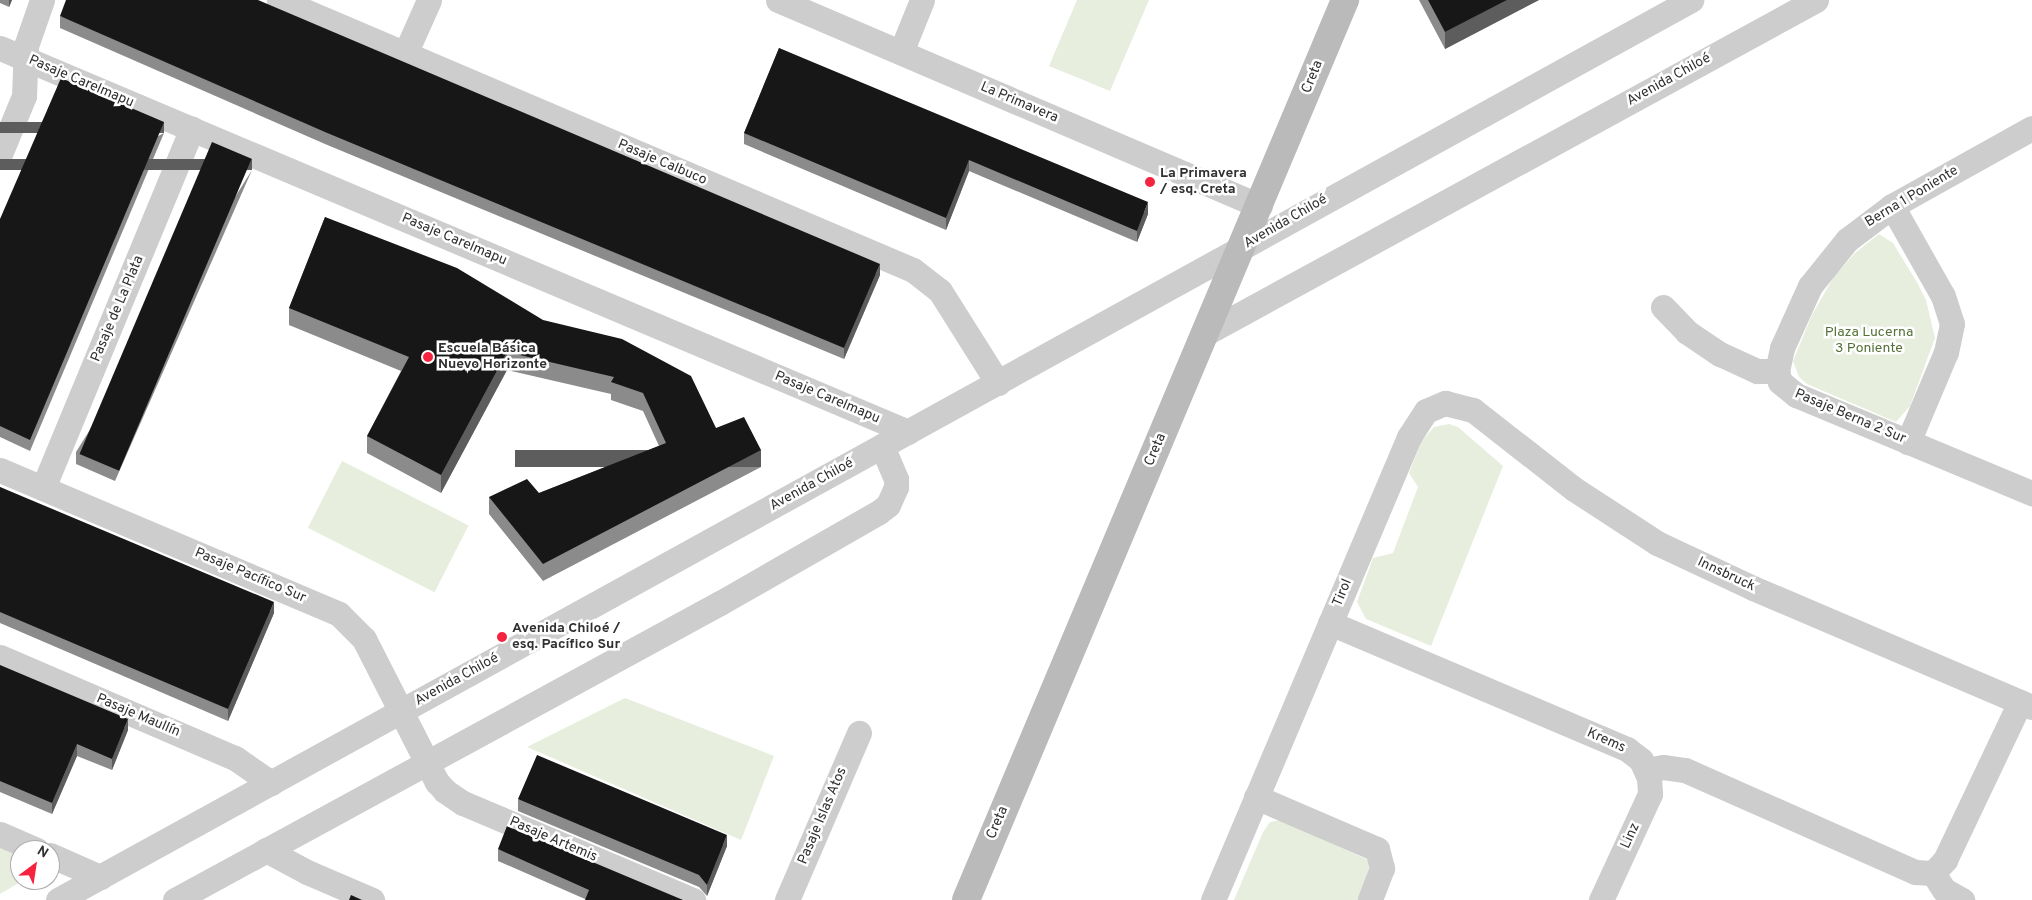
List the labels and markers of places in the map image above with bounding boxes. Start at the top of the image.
place label: La Primavera / esq. Creta [1160,166,1247,198]
marker: La Primavera / esq. Creta [1144,176,1156,188]
place label: Escuela Básica Nuevo Horizonte [438,341,547,374]
marker: Escuela Básica Nuevo Horizonte [422,351,434,363]
place label: Avenida Chiloé / esq. Pacífico Sur [512,621,620,654]
marker: Avenida Chiloé / esq. Pacífico Sur [496,631,508,643]

